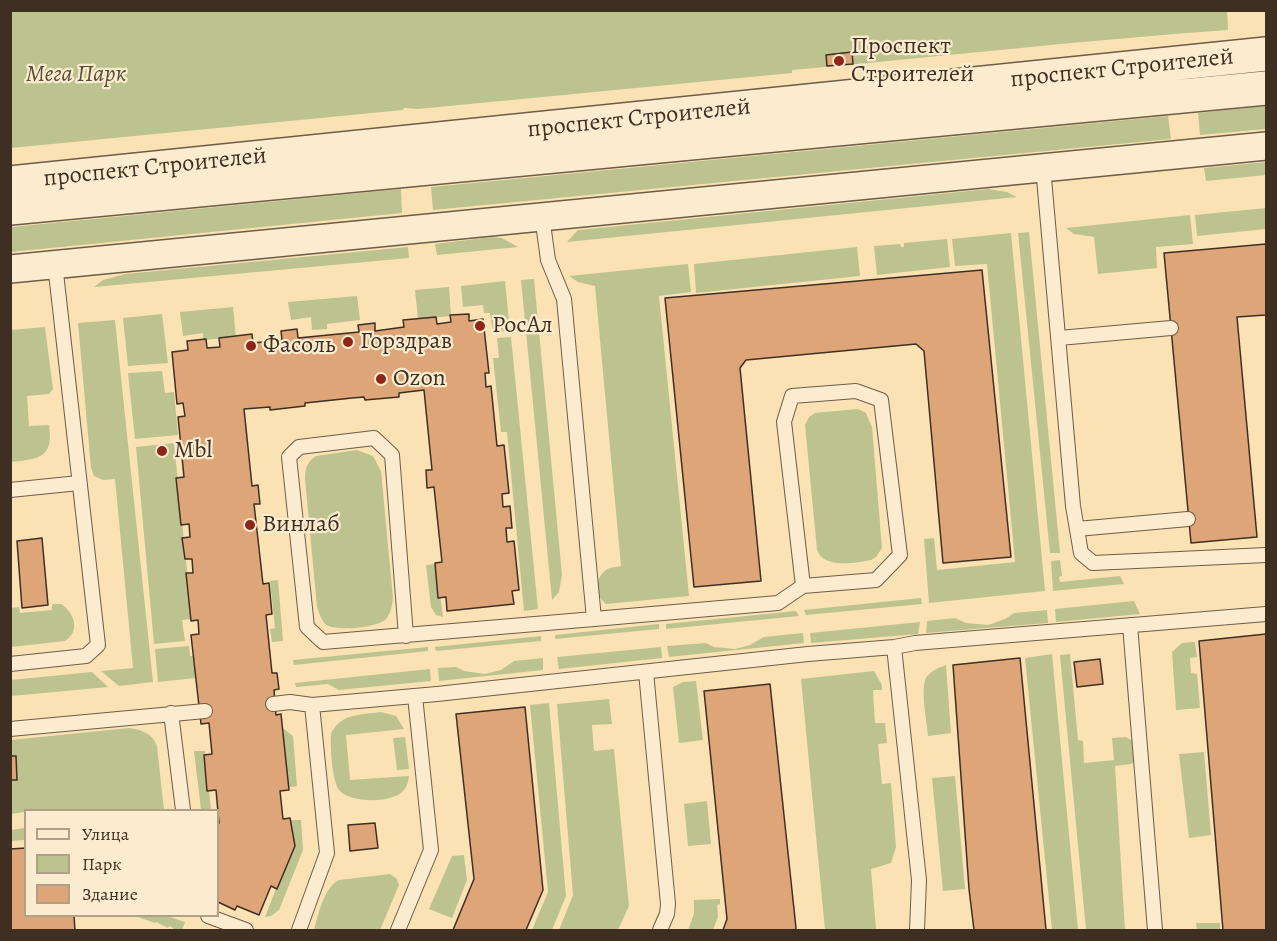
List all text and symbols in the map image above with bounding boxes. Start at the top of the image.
place label: Проспект Строителей [851,33,974,89]
street label: проспект Строителей [1009,43,1235,95]
marker: Проспект Строителей [832,54,846,68]
park label: Мега Парк [26,61,126,89]
street label: проспект Строителей [526,93,752,145]
street label: проспект Строителей [42,142,268,194]
place label: РосАл [492,312,553,340]
marker: РосАл [473,319,487,333]
place label: Горздрав [360,328,452,356]
place label: Фасоль [263,332,336,360]
marker: Горздрав [341,335,355,349]
marker: Фасоль [244,339,258,353]
place label: Ozon [393,365,446,393]
marker: Ozon [374,372,388,386]
place label: Mbl [174,437,212,465]
marker: Mbl [155,444,169,458]
place label: Винлаб [262,511,340,539]
marker: Винлаб [243,518,257,532]
legend [24,809,219,917]
text: Улица [82,822,129,846]
text: Парк [82,852,122,876]
text: Здание [82,882,138,906]

